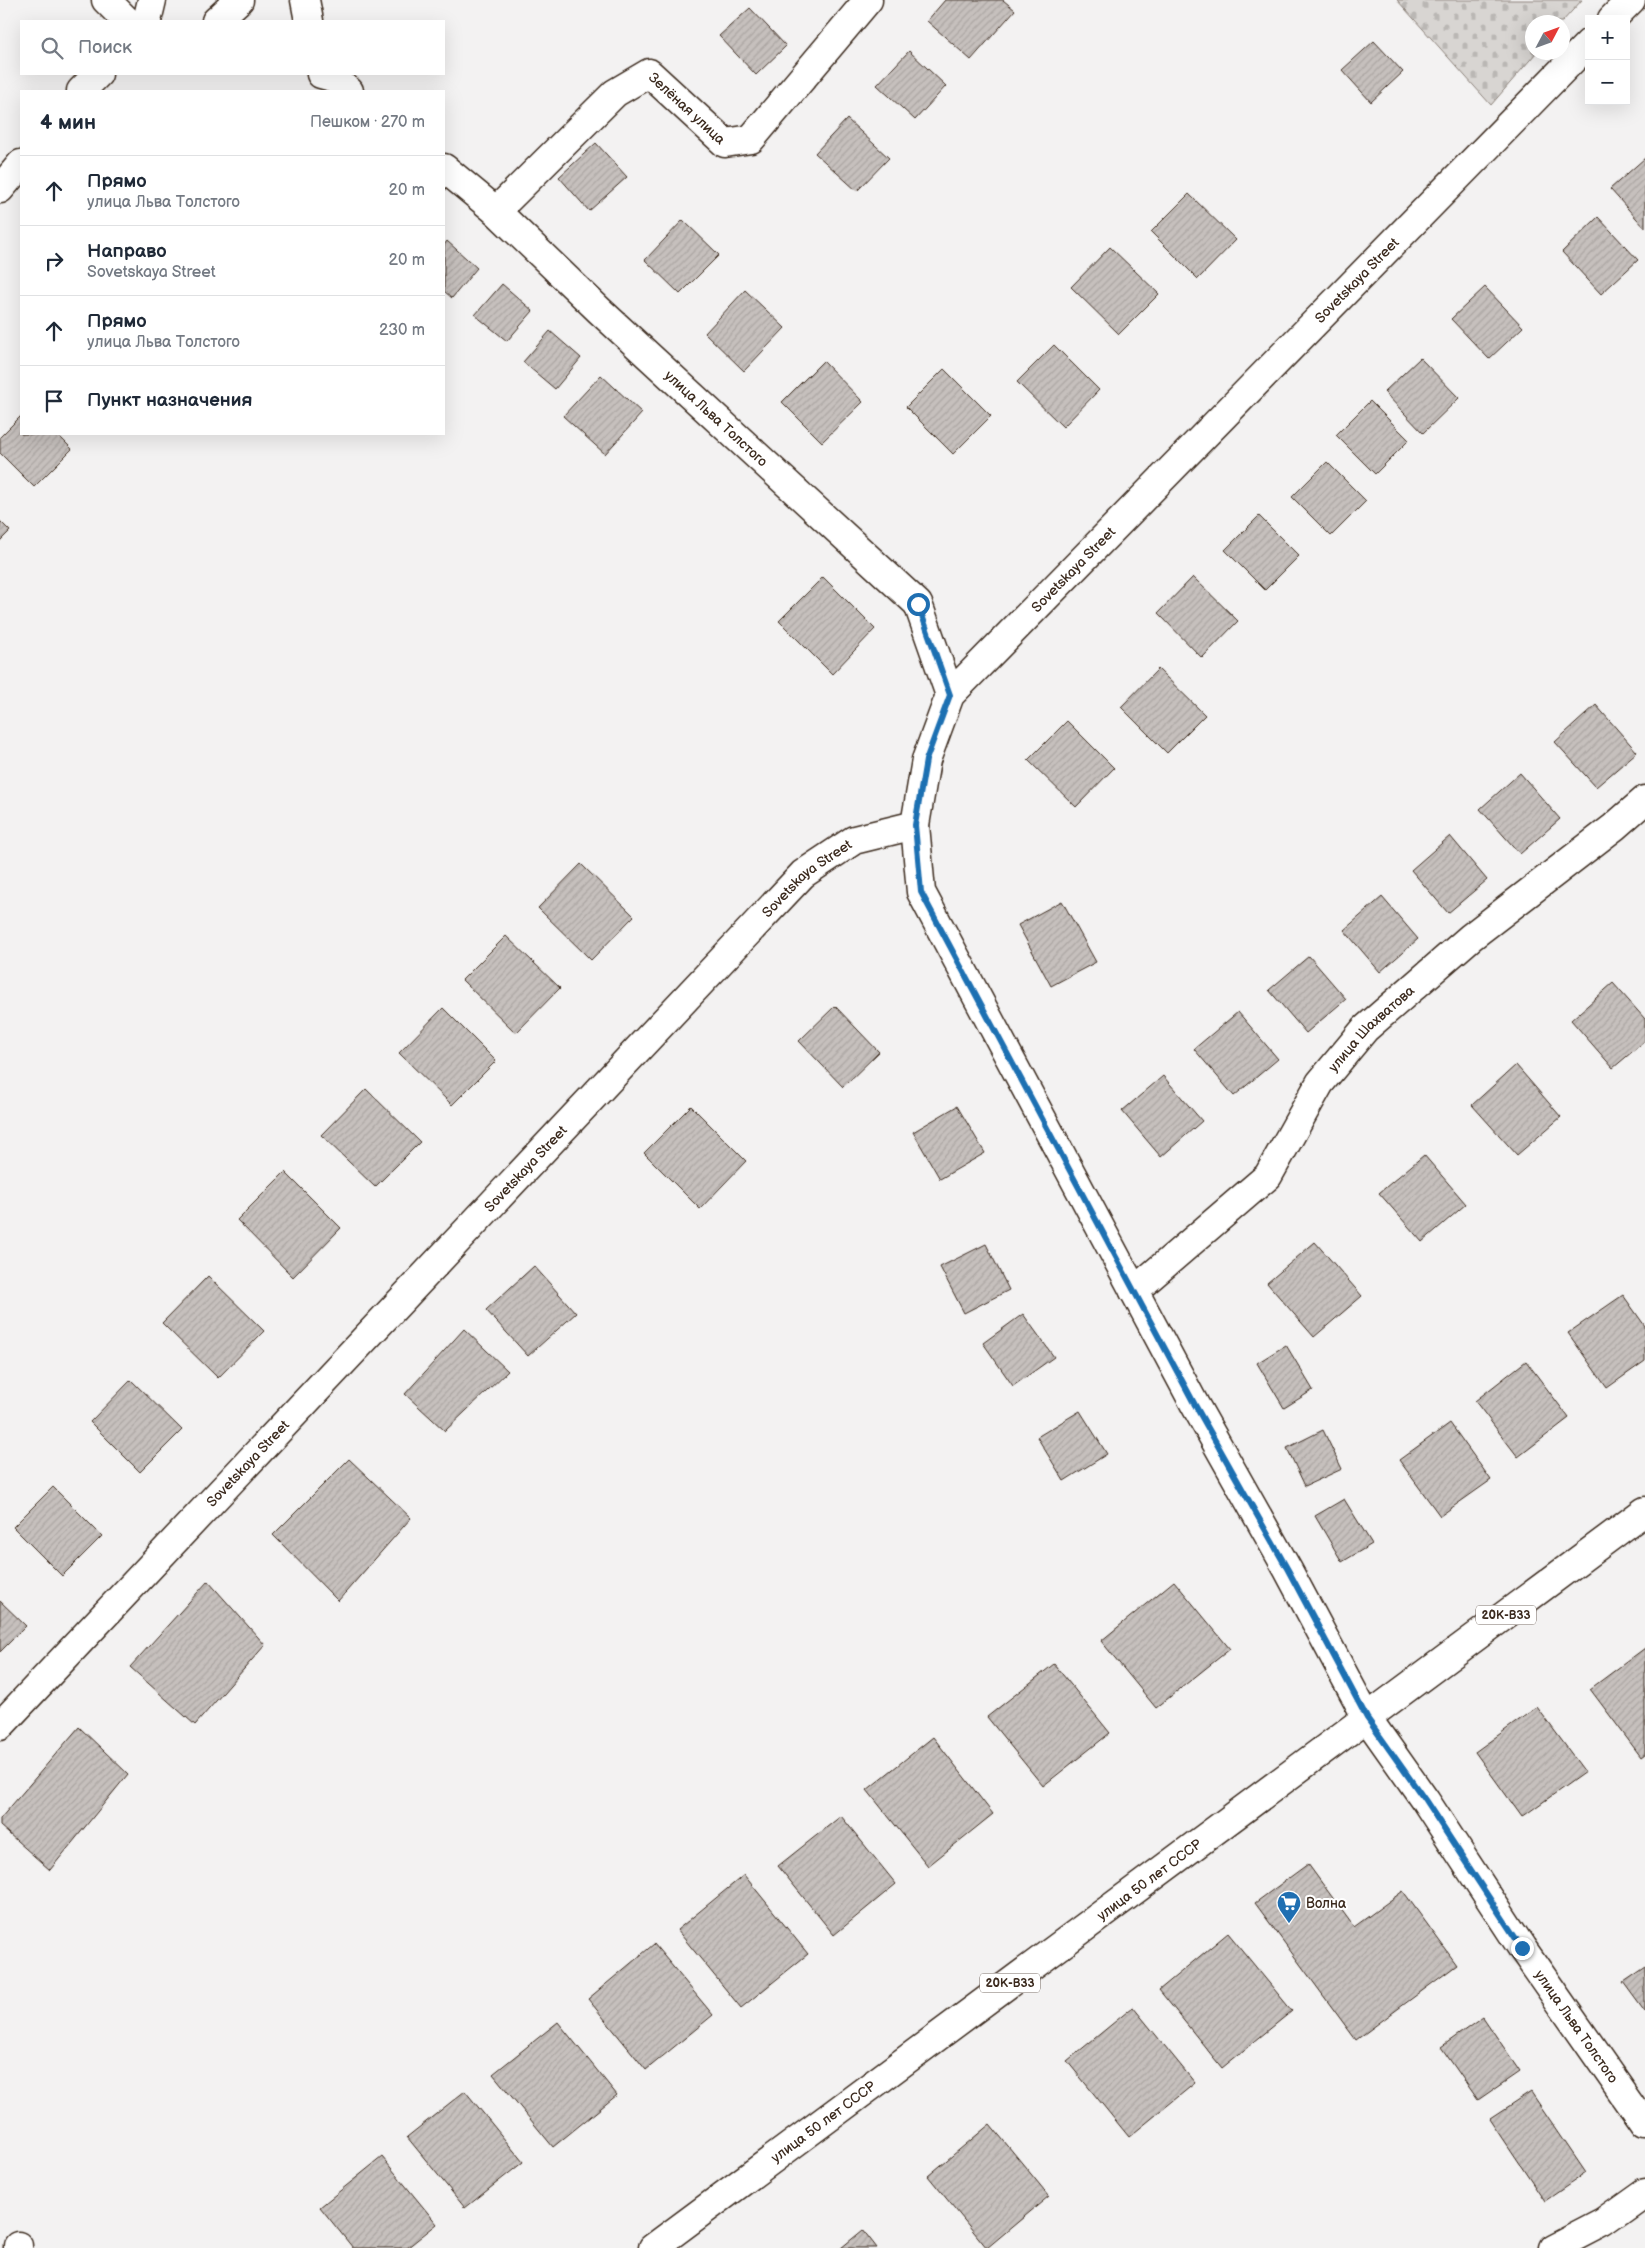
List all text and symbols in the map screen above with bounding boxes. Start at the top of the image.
north arrow [1525,15,1570,60]
map controls [1585,15,1630,105]
button: + [1585,15,1630,60]
search box [20,20,445,75]
icon: search [38,34,66,62]
text: Поиск [78,36,132,59]
button: − [1585,60,1630,105]
street label: Зелёная улица [645,69,730,148]
text: 4 мин [40,110,96,135]
text: Пешком · 270 m [310,113,425,132]
text: Прямо [87,170,147,193]
icon: ahead [40,177,68,205]
text: 20 m [389,181,425,200]
text: улица Льва Толстого [87,193,240,212]
street label: Sovetskaya Street [1311,233,1403,326]
text: Направо [87,240,167,263]
icon: right [40,247,68,275]
text: 20 m [389,251,425,270]
text: Sovetskaya Street [87,263,216,282]
text: Прямо [87,310,147,333]
icon: ahead [40,317,68,345]
text: 230 m [379,321,425,340]
text: улица Льва Толстого [87,333,240,352]
street label: улица Льва Толстого [661,367,771,470]
icon: arrive [40,387,68,415]
text: Пункт назначения [87,389,252,412]
street label: Sovetskaya Street [1028,523,1119,616]
route start [907,593,930,616]
street label: Sovetskaya Street [758,835,855,921]
street label: улица Шахватова [1324,981,1418,1075]
street label: Sovetskaya Street [480,1121,571,1215]
street label: Sovetskaya Street [203,1416,293,1510]
road number: 20К-В33 [1476,1606,1536,1624]
street label: улица 50 лет СССР [1093,1835,1205,1924]
supermarket icon: Волна [1276,1890,1302,1924]
place label: Волна [1306,1895,1347,1912]
route end [1511,1937,1534,1960]
street label: улица Льва Толстого [1531,1967,1622,2086]
road number: 20К-В33 [980,1974,1040,1992]
street label: улица 50 лет СССР [768,2077,879,2166]

